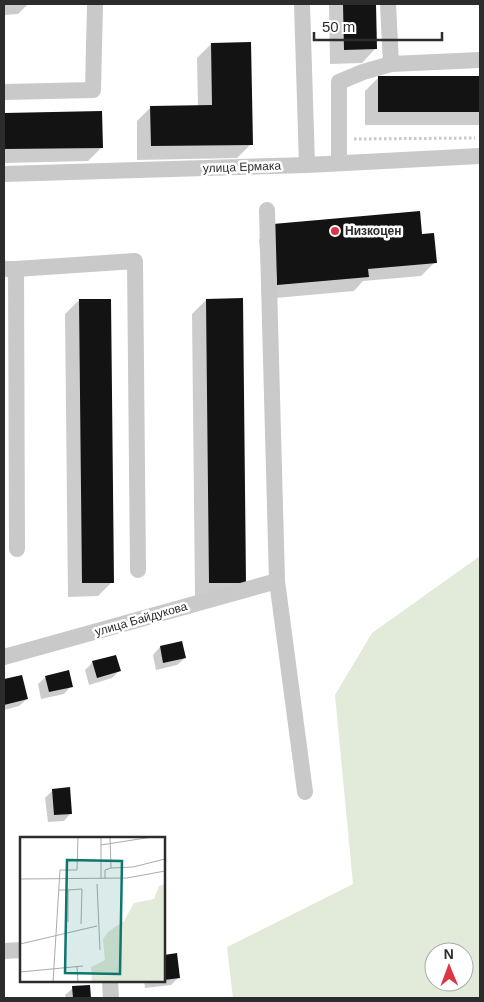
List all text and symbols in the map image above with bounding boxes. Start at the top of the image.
scale bar [314,10,442,42]
text: 50 m [322,18,355,35]
street label: улица Ермака [203,159,282,175]
place label: Низкоцен [345,224,401,238]
marker: Низкоцен [329,225,341,237]
street label: улица Байдукова [93,599,189,639]
inset map [20,837,165,982]
north arrow [424,942,474,992]
text: N [444,946,454,962]

